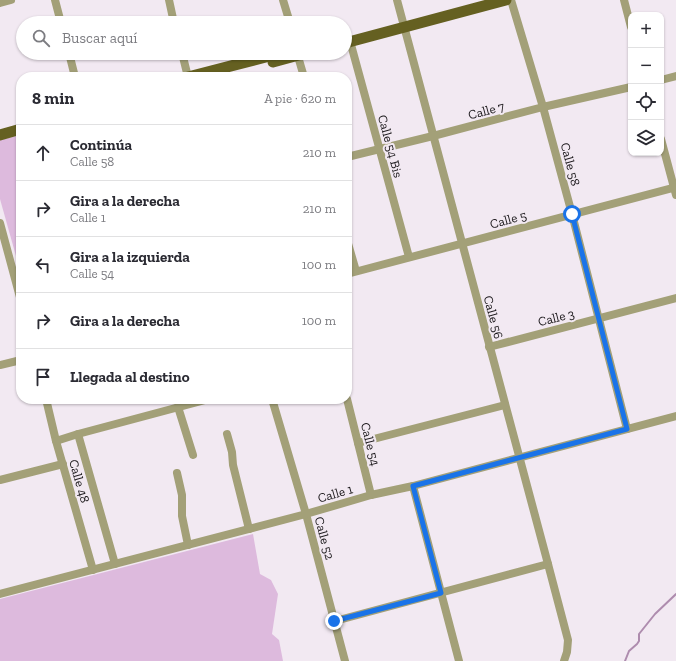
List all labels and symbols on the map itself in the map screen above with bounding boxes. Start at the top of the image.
street label: Calle 7 [466,98,506,122]
street label: Calle 54 Bis [375,113,406,179]
street label: Calle 58 [558,141,583,187]
route start [563,205,581,223]
street label: Calle 5 [488,207,528,232]
street label: Calle 56 [481,294,507,341]
street label: Calle 3 [536,306,576,329]
street label: Calle 54 [358,421,383,467]
street label: Calle 48 [66,458,93,505]
street label: Calle 1 [316,481,354,506]
street label: Calle 52 [312,515,338,562]
route end [325,612,343,630]

